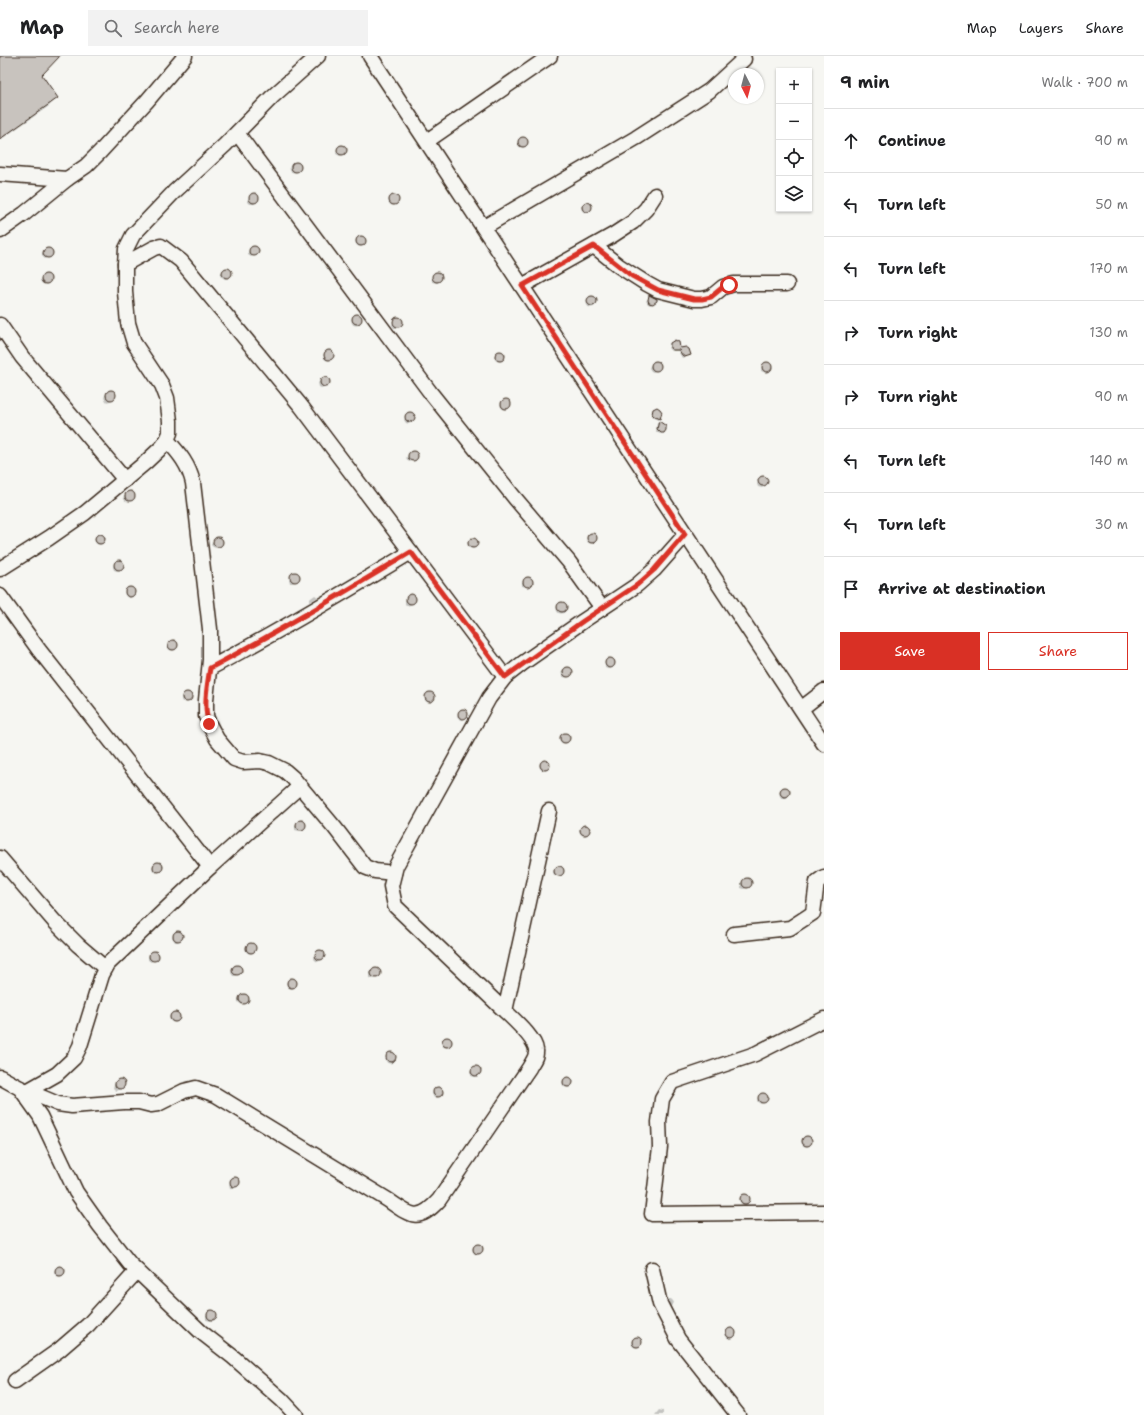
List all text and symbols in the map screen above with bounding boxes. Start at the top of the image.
search box [88,10,368,46]
text: Map [20,15,64,40]
icon: search [102,17,124,39]
text: Search here [134,18,220,38]
text: Map [967,19,997,37]
text: Layers [1019,19,1063,37]
text: Share [1085,19,1124,37]
north arrow [728,68,764,104]
map controls [776,68,812,212]
button: + [776,68,812,104]
text: 9 min [840,71,890,93]
text: Walk · 700 m [1042,74,1128,91]
button: − [776,104,812,140]
icon: ahead [840,130,862,152]
text: Continue [878,131,946,151]
text: 90 m [1094,132,1128,149]
button: locate [776,140,812,176]
button: layers [776,176,812,212]
icon: left [840,194,862,216]
text: Turn left [878,195,946,215]
text: 50 m [1095,196,1128,213]
icon: left [840,258,862,280]
text: Turn left [878,259,946,279]
text: 170 m [1090,260,1128,277]
route start [720,276,738,294]
icon: right [840,322,862,344]
text: Turn right [878,323,958,343]
text: 130 m [1090,324,1128,341]
icon: right [840,386,862,408]
text: Turn right [878,387,958,407]
text: 90 m [1094,388,1128,405]
icon: left [840,450,862,472]
text: Turn left [878,451,946,471]
text: 140 m [1089,452,1128,469]
icon: left [840,514,862,536]
text: Turn left [878,515,946,535]
text: 30 m [1094,516,1128,533]
icon: arrive [840,578,862,600]
text: Arrive at destination [878,579,1046,599]
button: Save [840,632,980,670]
button: Share [988,632,1128,670]
route end [200,715,218,733]

